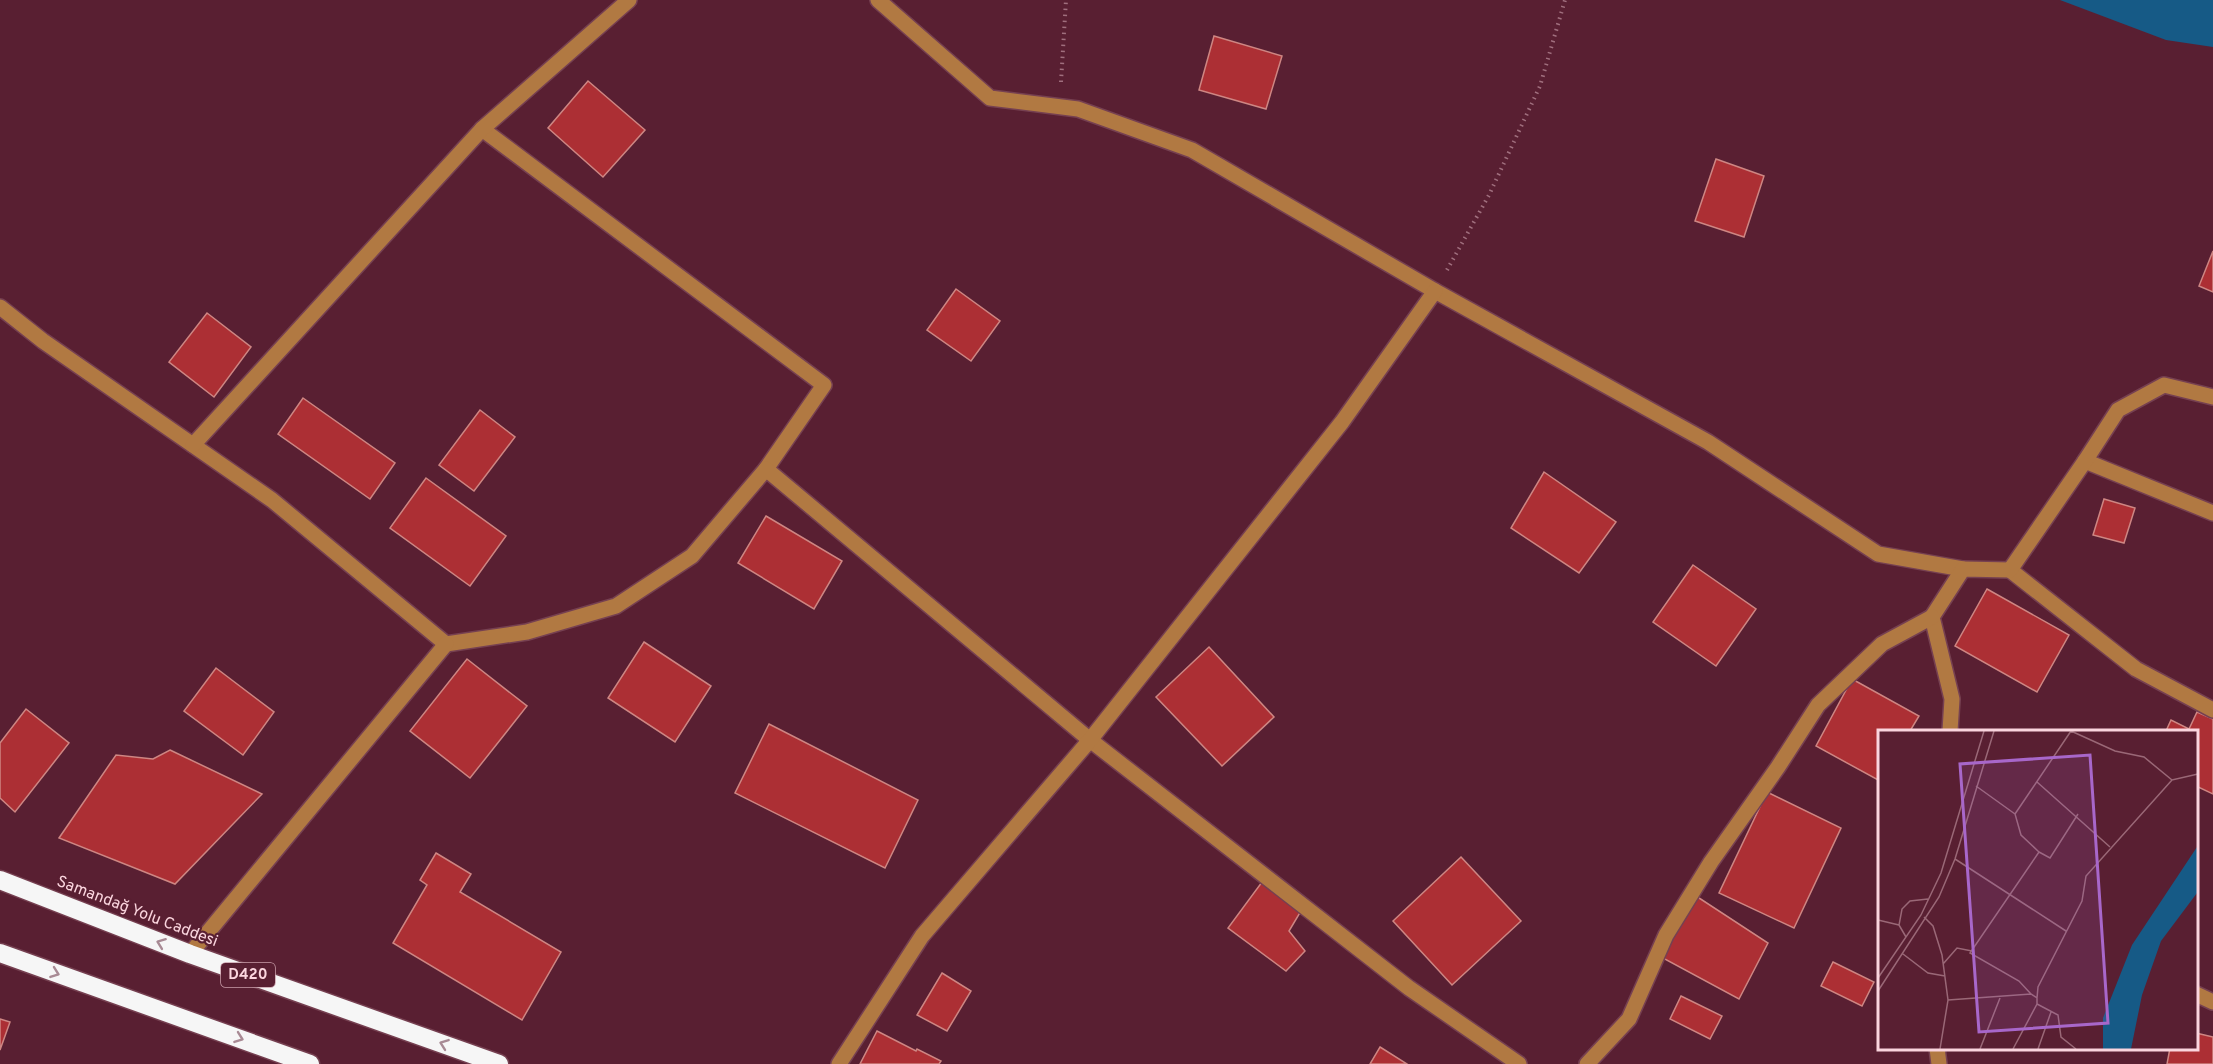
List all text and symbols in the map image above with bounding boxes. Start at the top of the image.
inset map [1878,730,2198,1049]
street label: Samandağ Yolu Caddesi [53,872,221,952]
one-way arrow [156,938,167,950]
road number: D420 [221,963,275,987]
one-way arrow [49,965,60,978]
one-way arrow [233,1031,244,1044]
one-way arrow [439,1039,450,1052]

